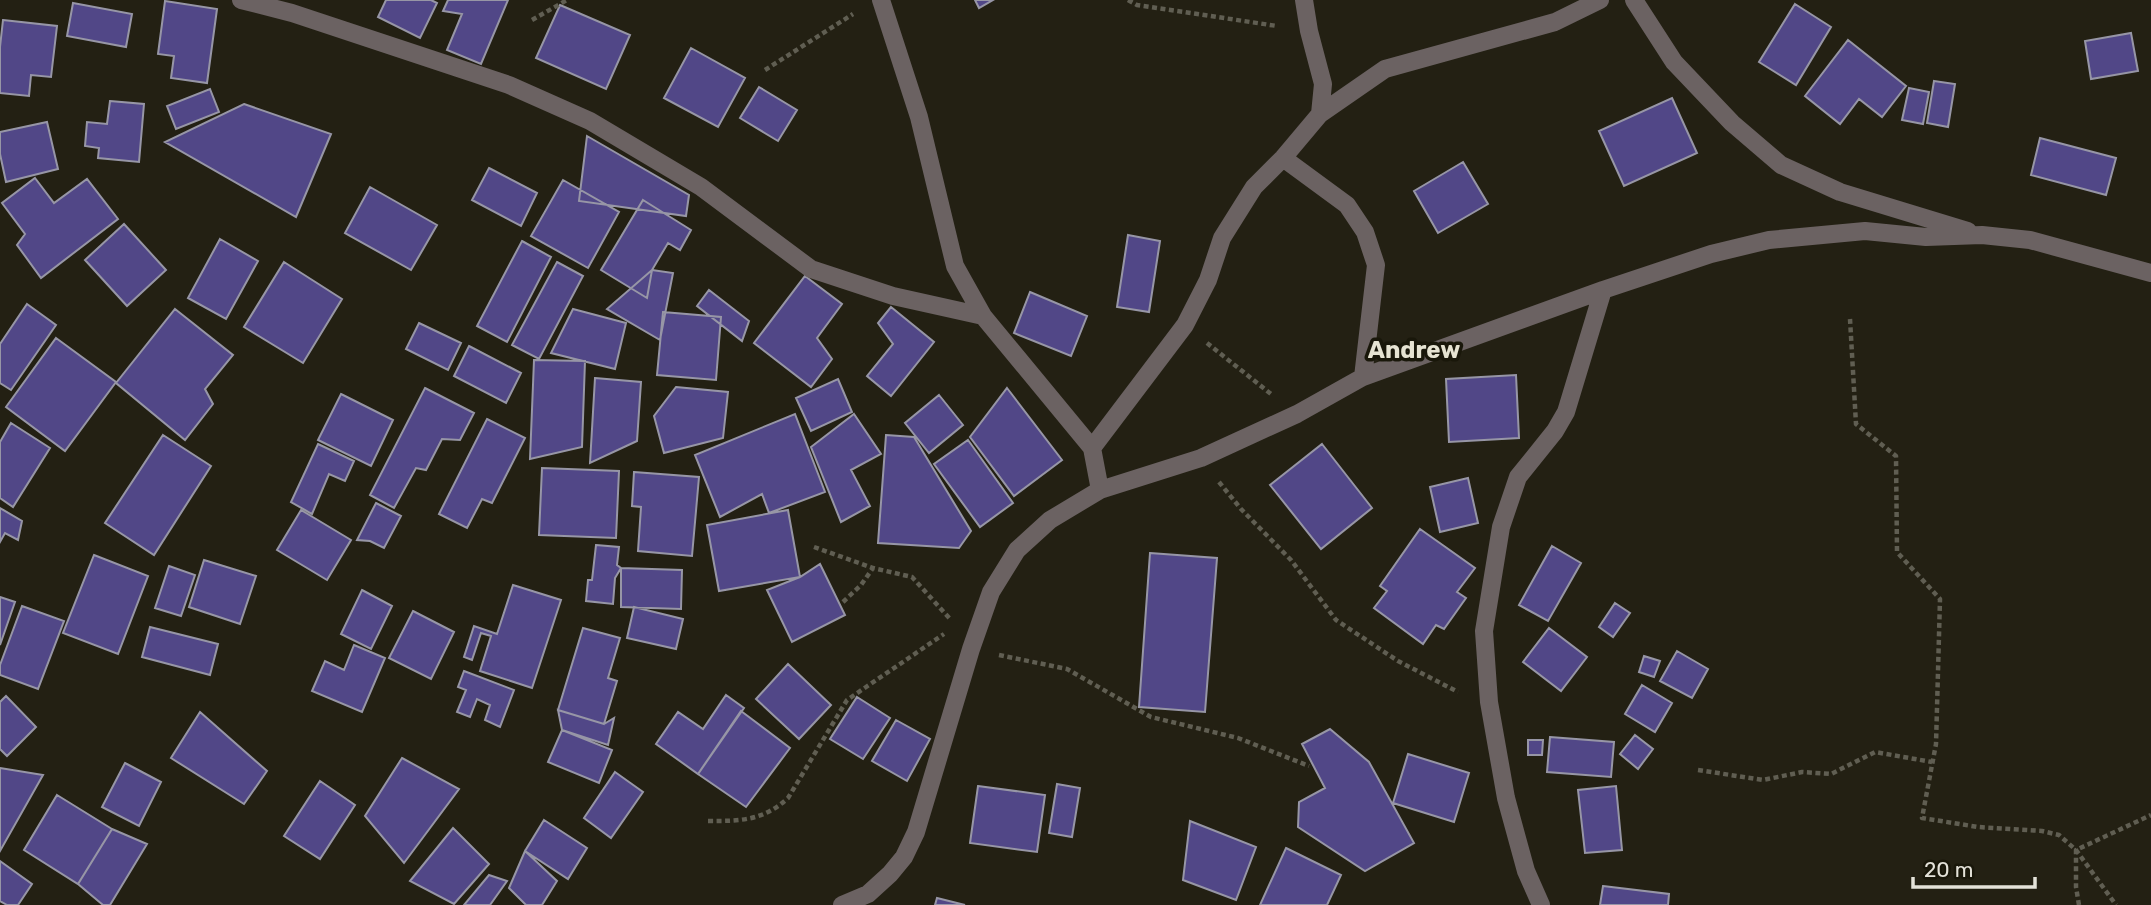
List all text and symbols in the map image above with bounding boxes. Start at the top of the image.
district label: Andrew [1368,336,1460,364]
scale bar [1913,846,2036,890]
text: 20 m [1924,857,1973,882]

